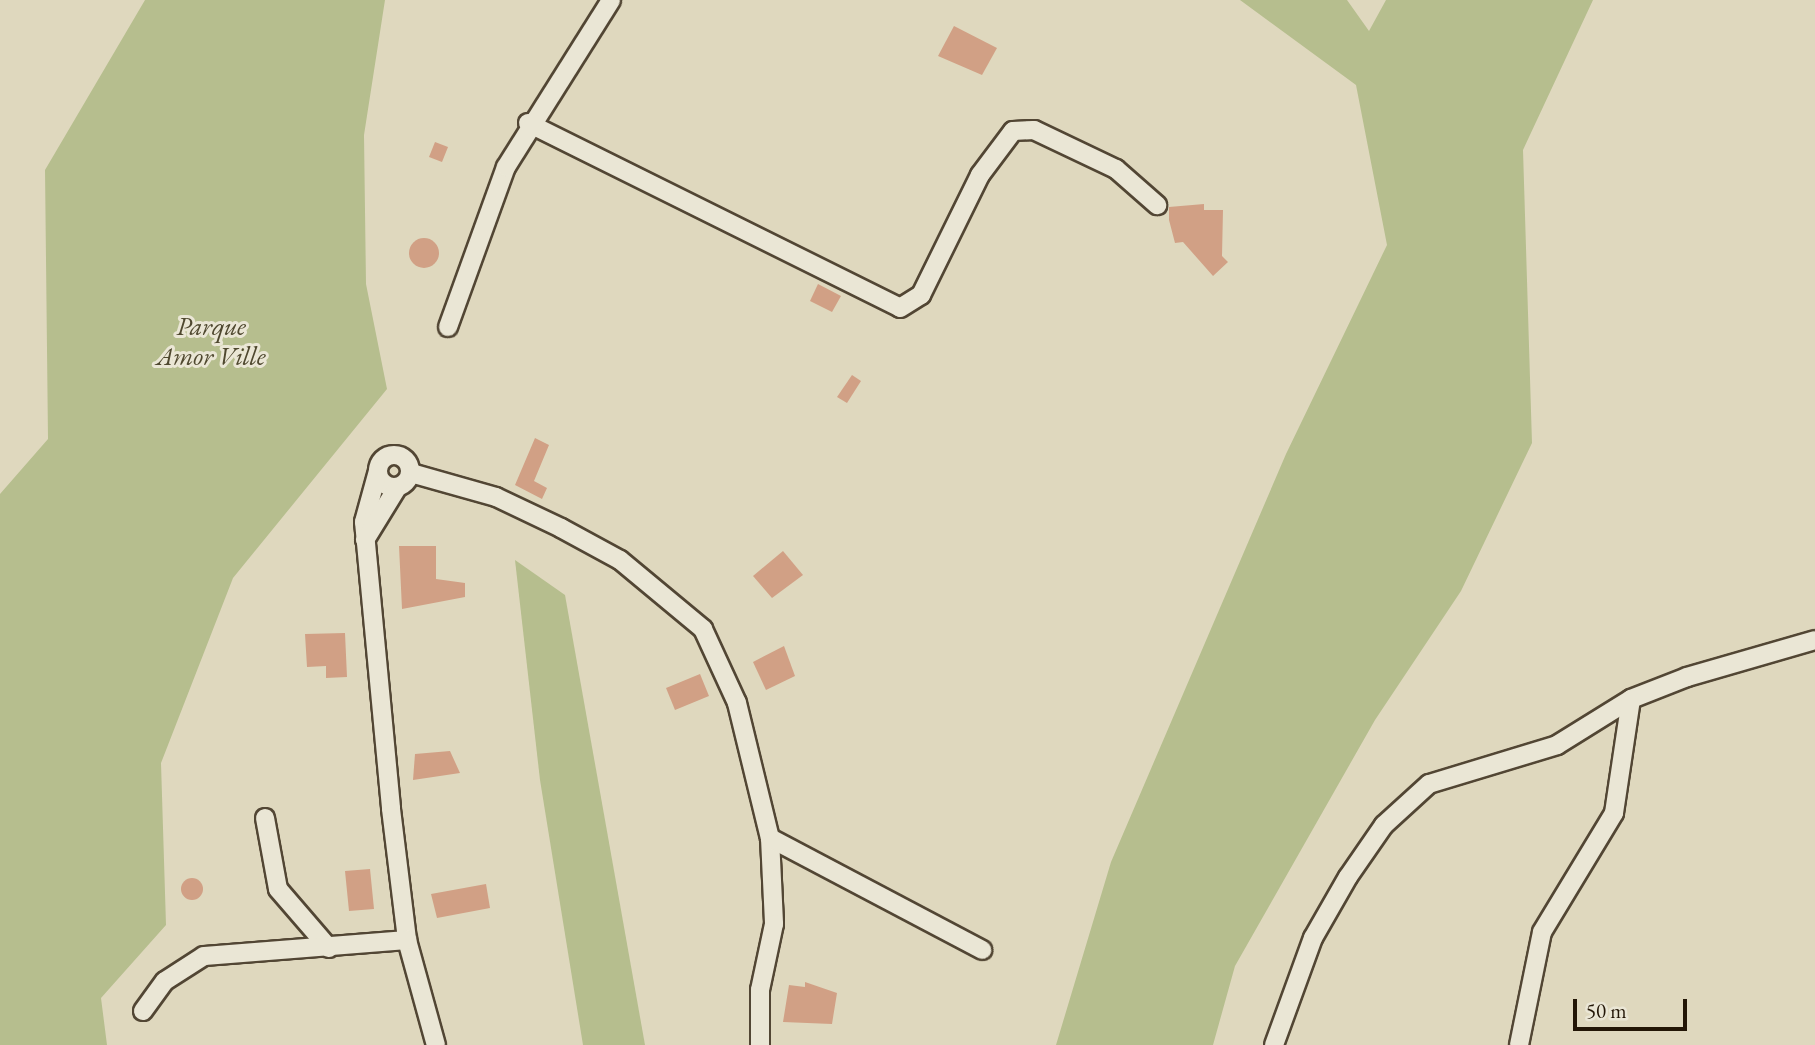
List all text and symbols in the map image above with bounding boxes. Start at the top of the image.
park label: Parque Amor Ville [156,311,266,372]
scale bar [1577,986,1691,1030]
text: 50 m [1586,997,1627,1024]

